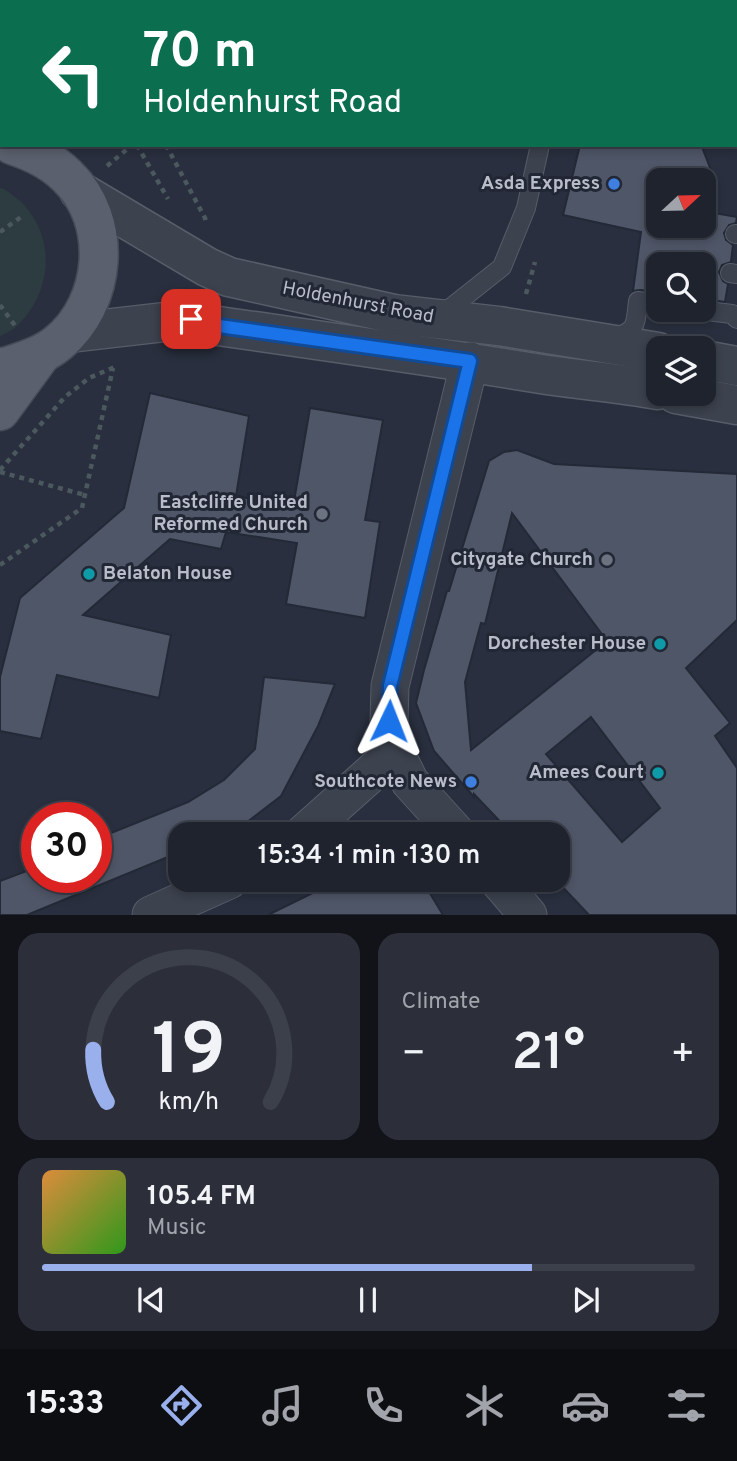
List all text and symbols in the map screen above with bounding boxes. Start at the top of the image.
text: 70 m [143,23,257,85]
icon: left [28,28,119,119]
text: Holdenhurst Road [143,84,402,124]
north arrow [646,168,716,238]
map controls [646,168,716,406]
place label: Asda Express [481,172,600,196]
marker: Asda Express [606,176,622,192]
button: search [646,252,716,322]
street label: Holdenhurst Road [280,277,436,329]
pin [161,289,221,349]
icon: arrive [172,300,210,338]
button: layers [646,336,716,406]
place label: Eastcliffe United Reformed Church [153,491,308,537]
marker: Eastcliffe United Reformed Church [314,506,330,522]
place label: Citygate Church [450,548,593,572]
marker: Citygate Church [599,552,615,568]
place label: Belaton House [103,562,232,586]
marker: Belaton House [81,566,97,582]
place label: Dorchester House [488,632,646,656]
marker: Dorchester House [652,636,668,652]
position arrow [352,684,426,758]
place label: Amees Court [529,761,644,785]
marker: Amees Court [650,765,666,781]
place label: Southcote News [314,770,457,794]
marker: Southcote News [463,774,479,790]
speed limit sign: 30 [21,802,112,893]
text: 15:34 · 1 min · 130 m [258,840,480,873]
text: Climate [402,988,480,1017]
text: 19 [152,1009,226,1101]
text: 21° [511,1022,585,1088]
text: − [402,1031,426,1080]
text: + [670,1031,695,1080]
text: km/h [158,1087,219,1119]
text: 105.4 FM [147,1181,256,1214]
text: Music [147,1214,207,1243]
icon: previous [132,1281,170,1319]
icon: pause [349,1281,387,1319]
icon: next [567,1281,605,1319]
icon: directions [157,1381,206,1430]
icon: music [258,1381,307,1430]
icon: phone [359,1381,408,1430]
icon: climate [460,1381,509,1430]
icon: car [561,1381,610,1430]
icon: filters [662,1381,711,1430]
text: 15:33 [26,1385,105,1425]

